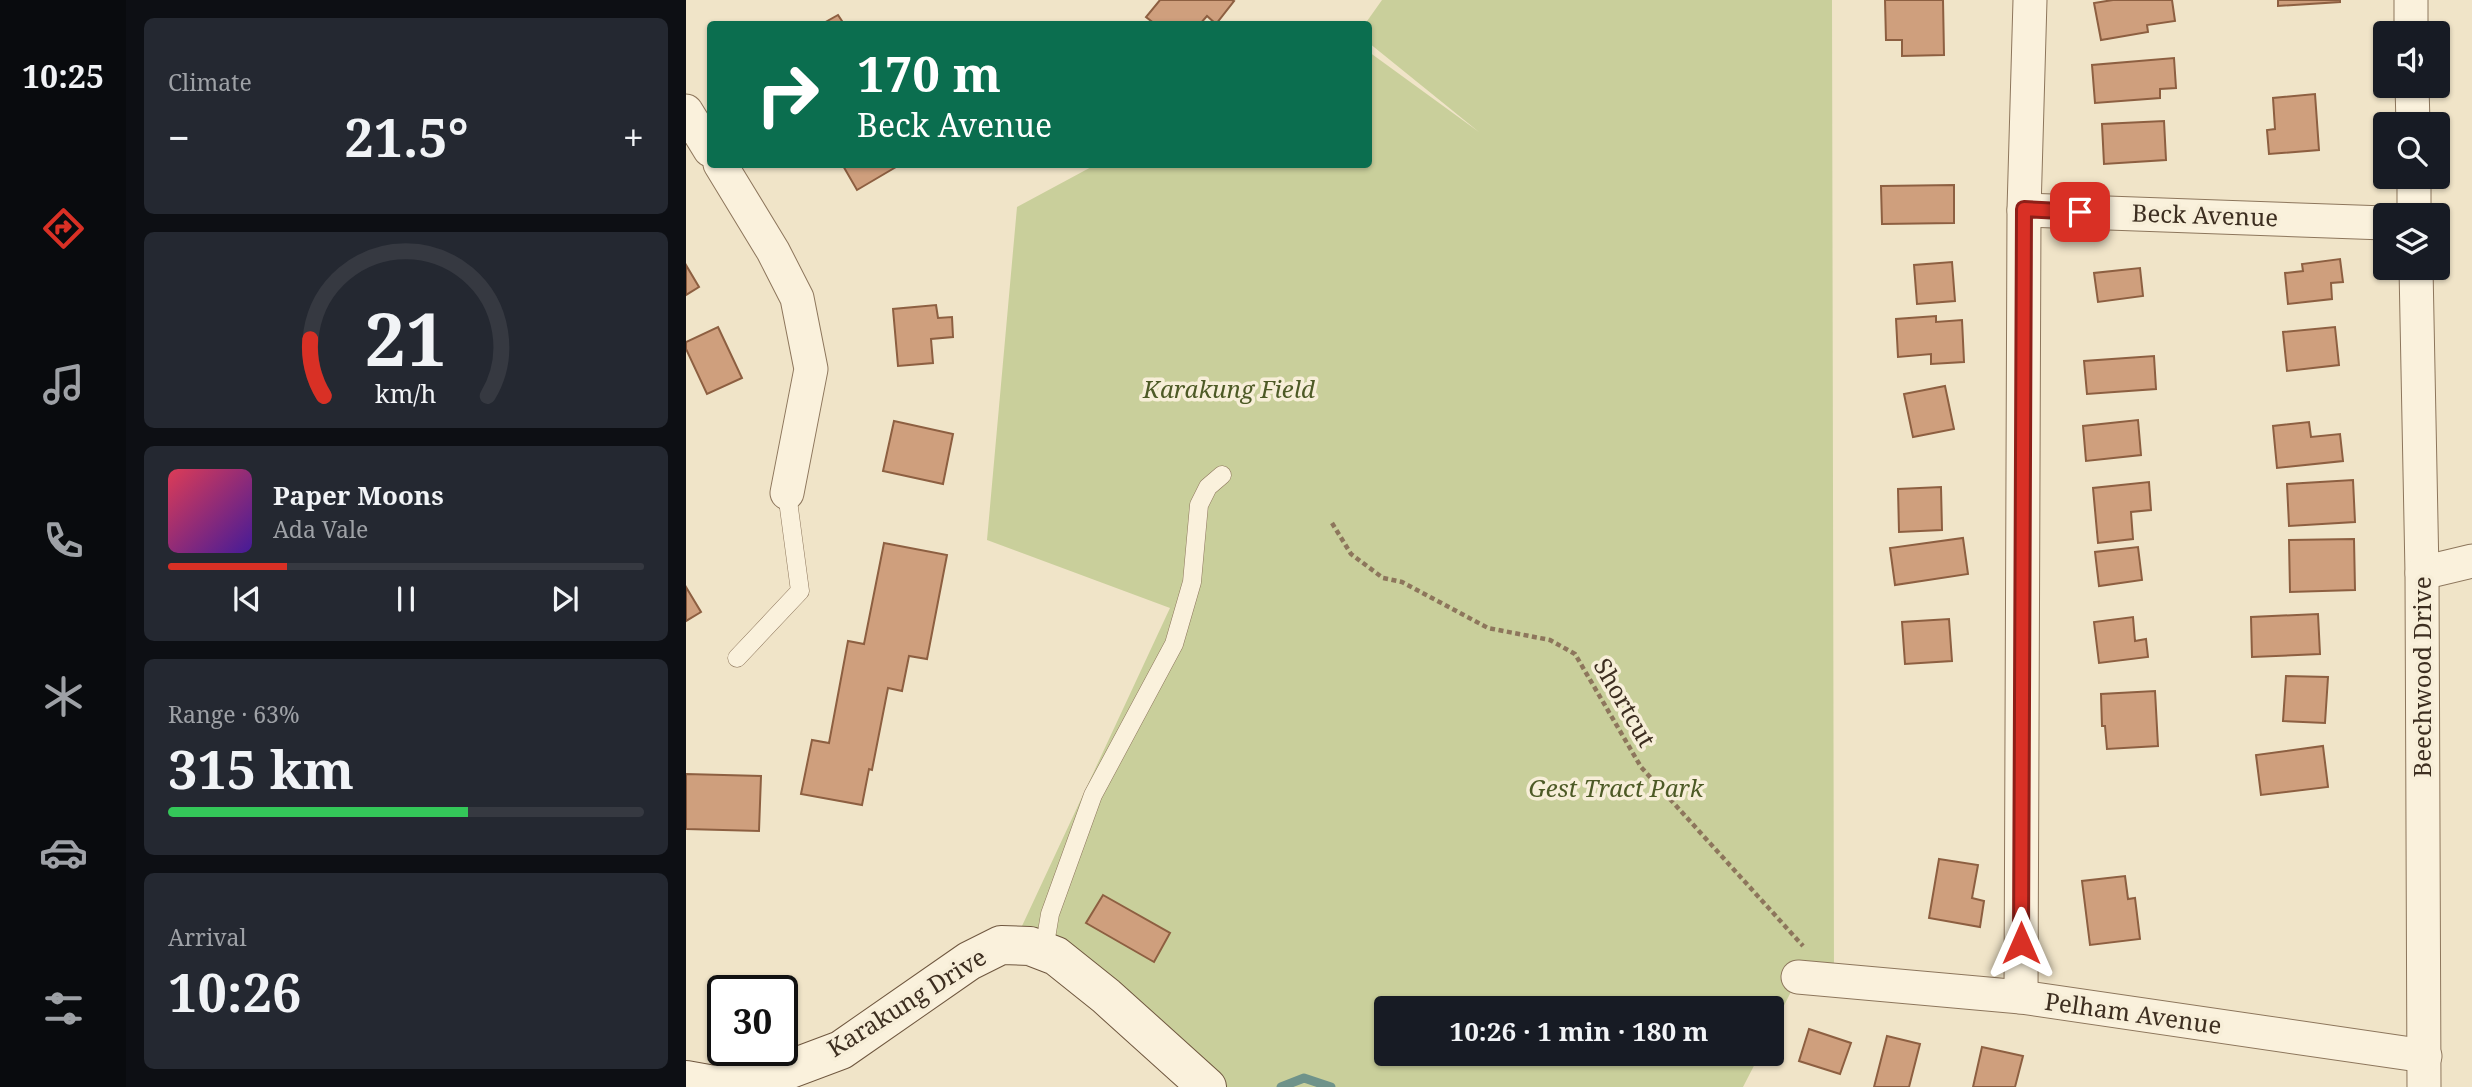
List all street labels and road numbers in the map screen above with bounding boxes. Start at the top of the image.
street label: Beck Avenue [2131,195,2279,234]
street label: Beechwood Drive [2405,577,2438,777]
street label: Shortcut [1587,652,1664,753]
street label: Karakung Drive [820,940,992,1064]
street label: Pelham Avenue [2043,984,2224,1041]

